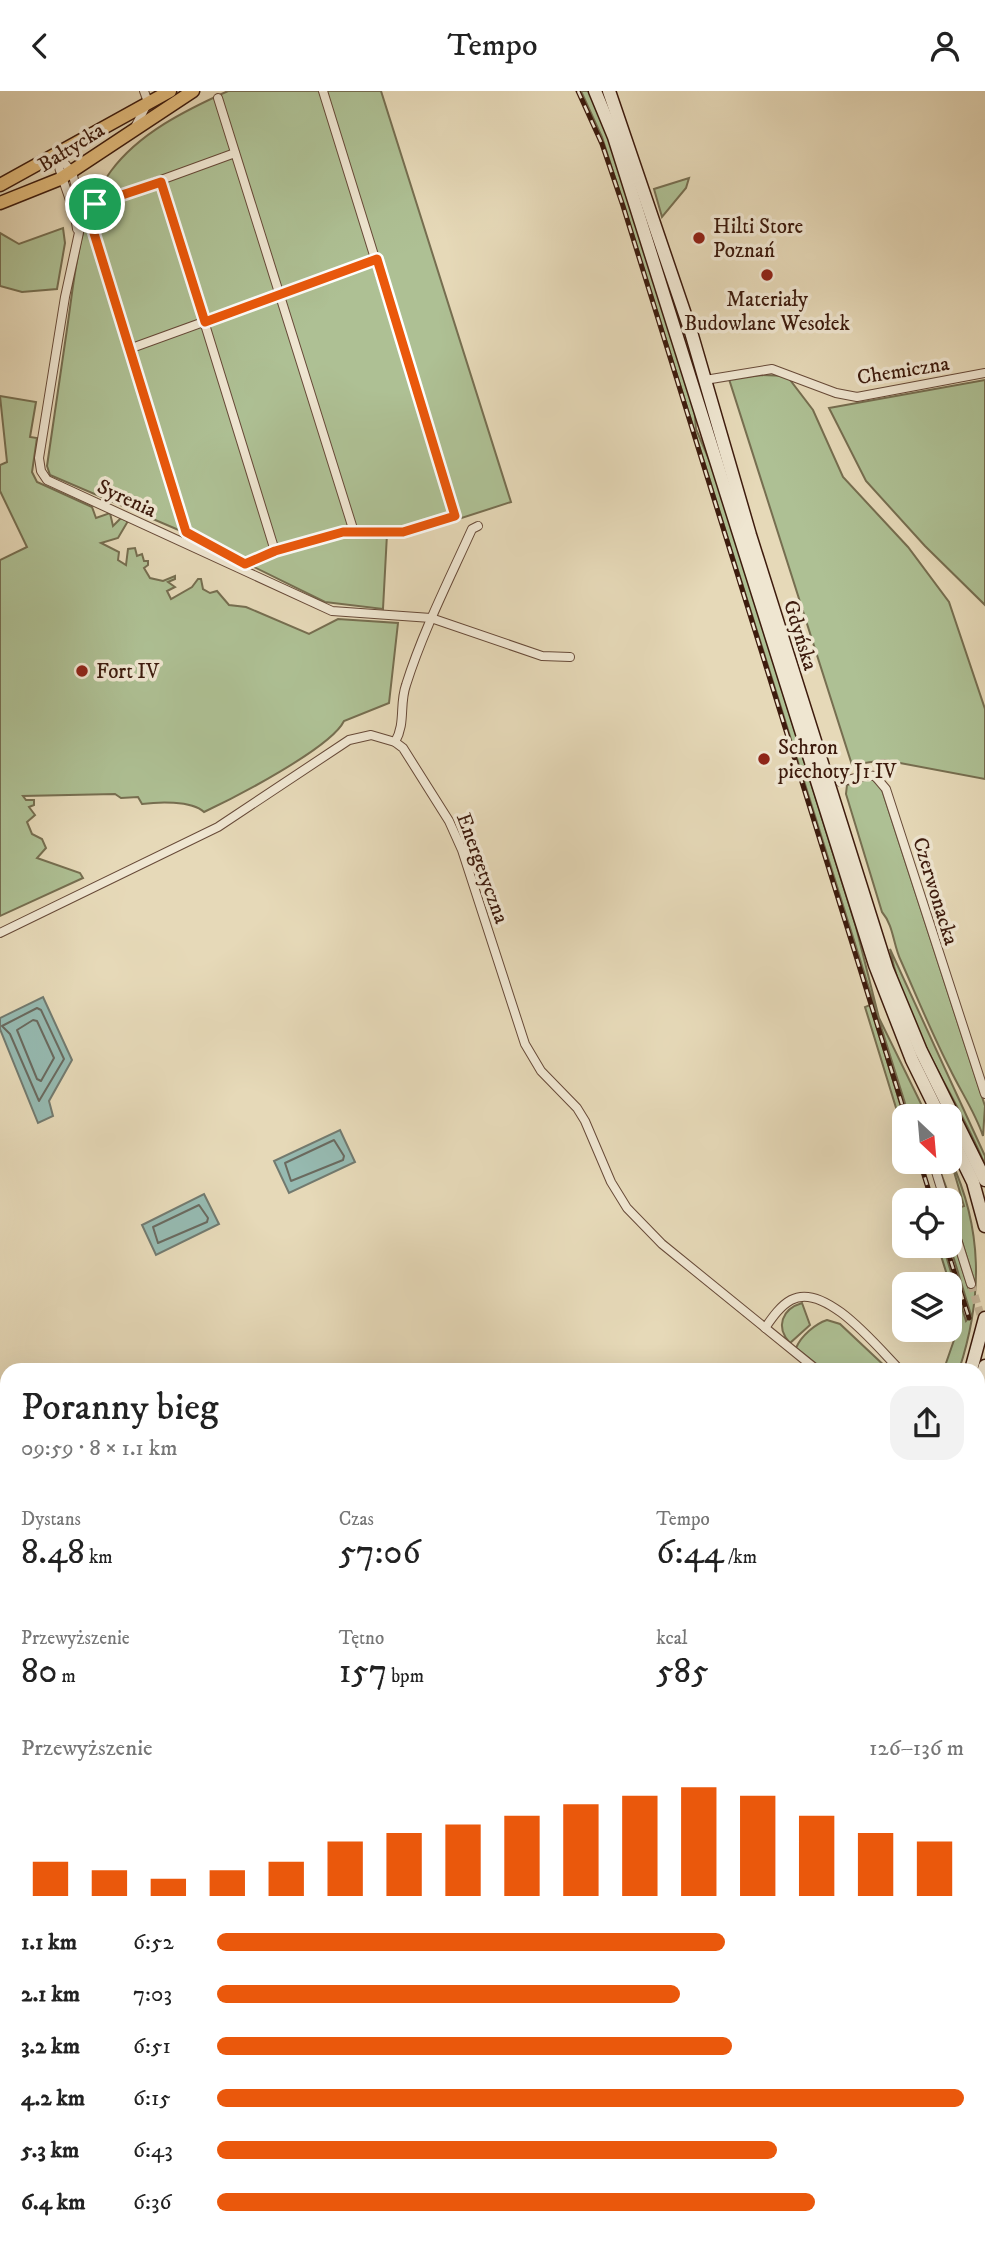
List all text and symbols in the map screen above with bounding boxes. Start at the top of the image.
text: Tempo [448,26,537,66]
icon: back [21,27,59,65]
icon: person [926,27,964,65]
street label: Bałtycka [34,117,110,178]
pin [65,174,125,234]
icon: arrive [76,185,114,223]
place label: Hilti Store Poznań [713,214,804,264]
marker: Hilti Store Poznań [691,230,707,246]
marker: Materiały Budowlane Wesołek [759,267,775,283]
place label: Materiały Budowlane Wesołek [684,287,851,337]
street label: Chemiczna [855,351,951,391]
street label: Syrenia [93,474,161,524]
street label: Gdyńska [777,597,823,674]
place label: Fort IV [96,659,160,685]
marker: Fort IV [74,663,90,679]
place label: Schron piechoty J1 IV [777,735,897,785]
marker: Schron piechoty J1 IV [756,751,772,767]
street label: Energetyczna [450,809,514,927]
street label: Czerwonacka [906,834,964,948]
north arrow [892,1104,962,1174]
map controls [892,1104,962,1342]
button: locate [892,1188,962,1258]
button: layers [892,1272,962,1342]
text: Poranny bieg [21,1384,218,1432]
button: share [890,1386,964,1460]
text: 09:59 · 8 × 1.1 km [21,1434,177,1463]
text: Dystans [21,1508,81,1531]
text: Czas [339,1508,374,1531]
text: Tempo [656,1508,710,1531]
text: 8.48 [21,1531,85,1575]
text: 57:06 [339,1531,421,1575]
text: 6:44 [656,1531,724,1575]
text: km [85,1546,113,1569]
text: /km [724,1546,757,1569]
text: Przewyższenie [21,1627,130,1650]
text: Tętno [339,1627,384,1650]
text: kcal [656,1627,688,1650]
text: 80 [21,1650,57,1694]
text: 157 [339,1650,387,1694]
text: 585 [656,1650,709,1694]
text: m [57,1665,76,1688]
text: bpm [387,1665,424,1688]
text: Przewyższenie [21,1734,153,1763]
text: 126–136 m [869,1734,964,1763]
text: 1.1 km [21,1928,77,1957]
text: 6:52 [133,1928,174,1957]
text: 2.1 km [21,1980,80,2009]
text: 7:03 [133,1980,172,2009]
text: 3.2 km [21,2032,80,2061]
text: 6:51 [133,2032,171,2061]
text: 4.2 km [21,2084,85,2113]
text: 6:15 [133,2084,171,2113]
text: 5.3 km [21,2136,79,2165]
text: 6:43 [133,2136,173,2165]
text: 6.4 km [21,2188,86,2217]
text: 6:36 [133,2188,172,2217]

